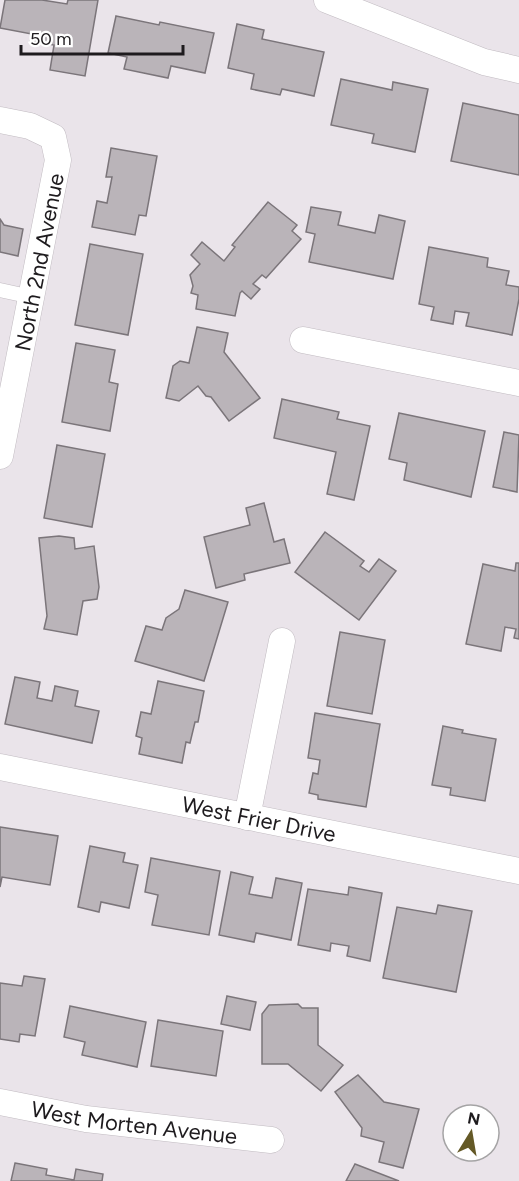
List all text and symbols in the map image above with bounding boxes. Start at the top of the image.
scale bar [21,18,183,56]
text: 50 m [30,28,72,50]
street label: North 2nd Avenue [9,171,70,353]
street label: West Frier Drive [179,791,338,848]
street label: West Morten Avenue [29,1095,239,1150]
north arrow [441,1103,501,1163]
text: N [466,1108,482,1129]

